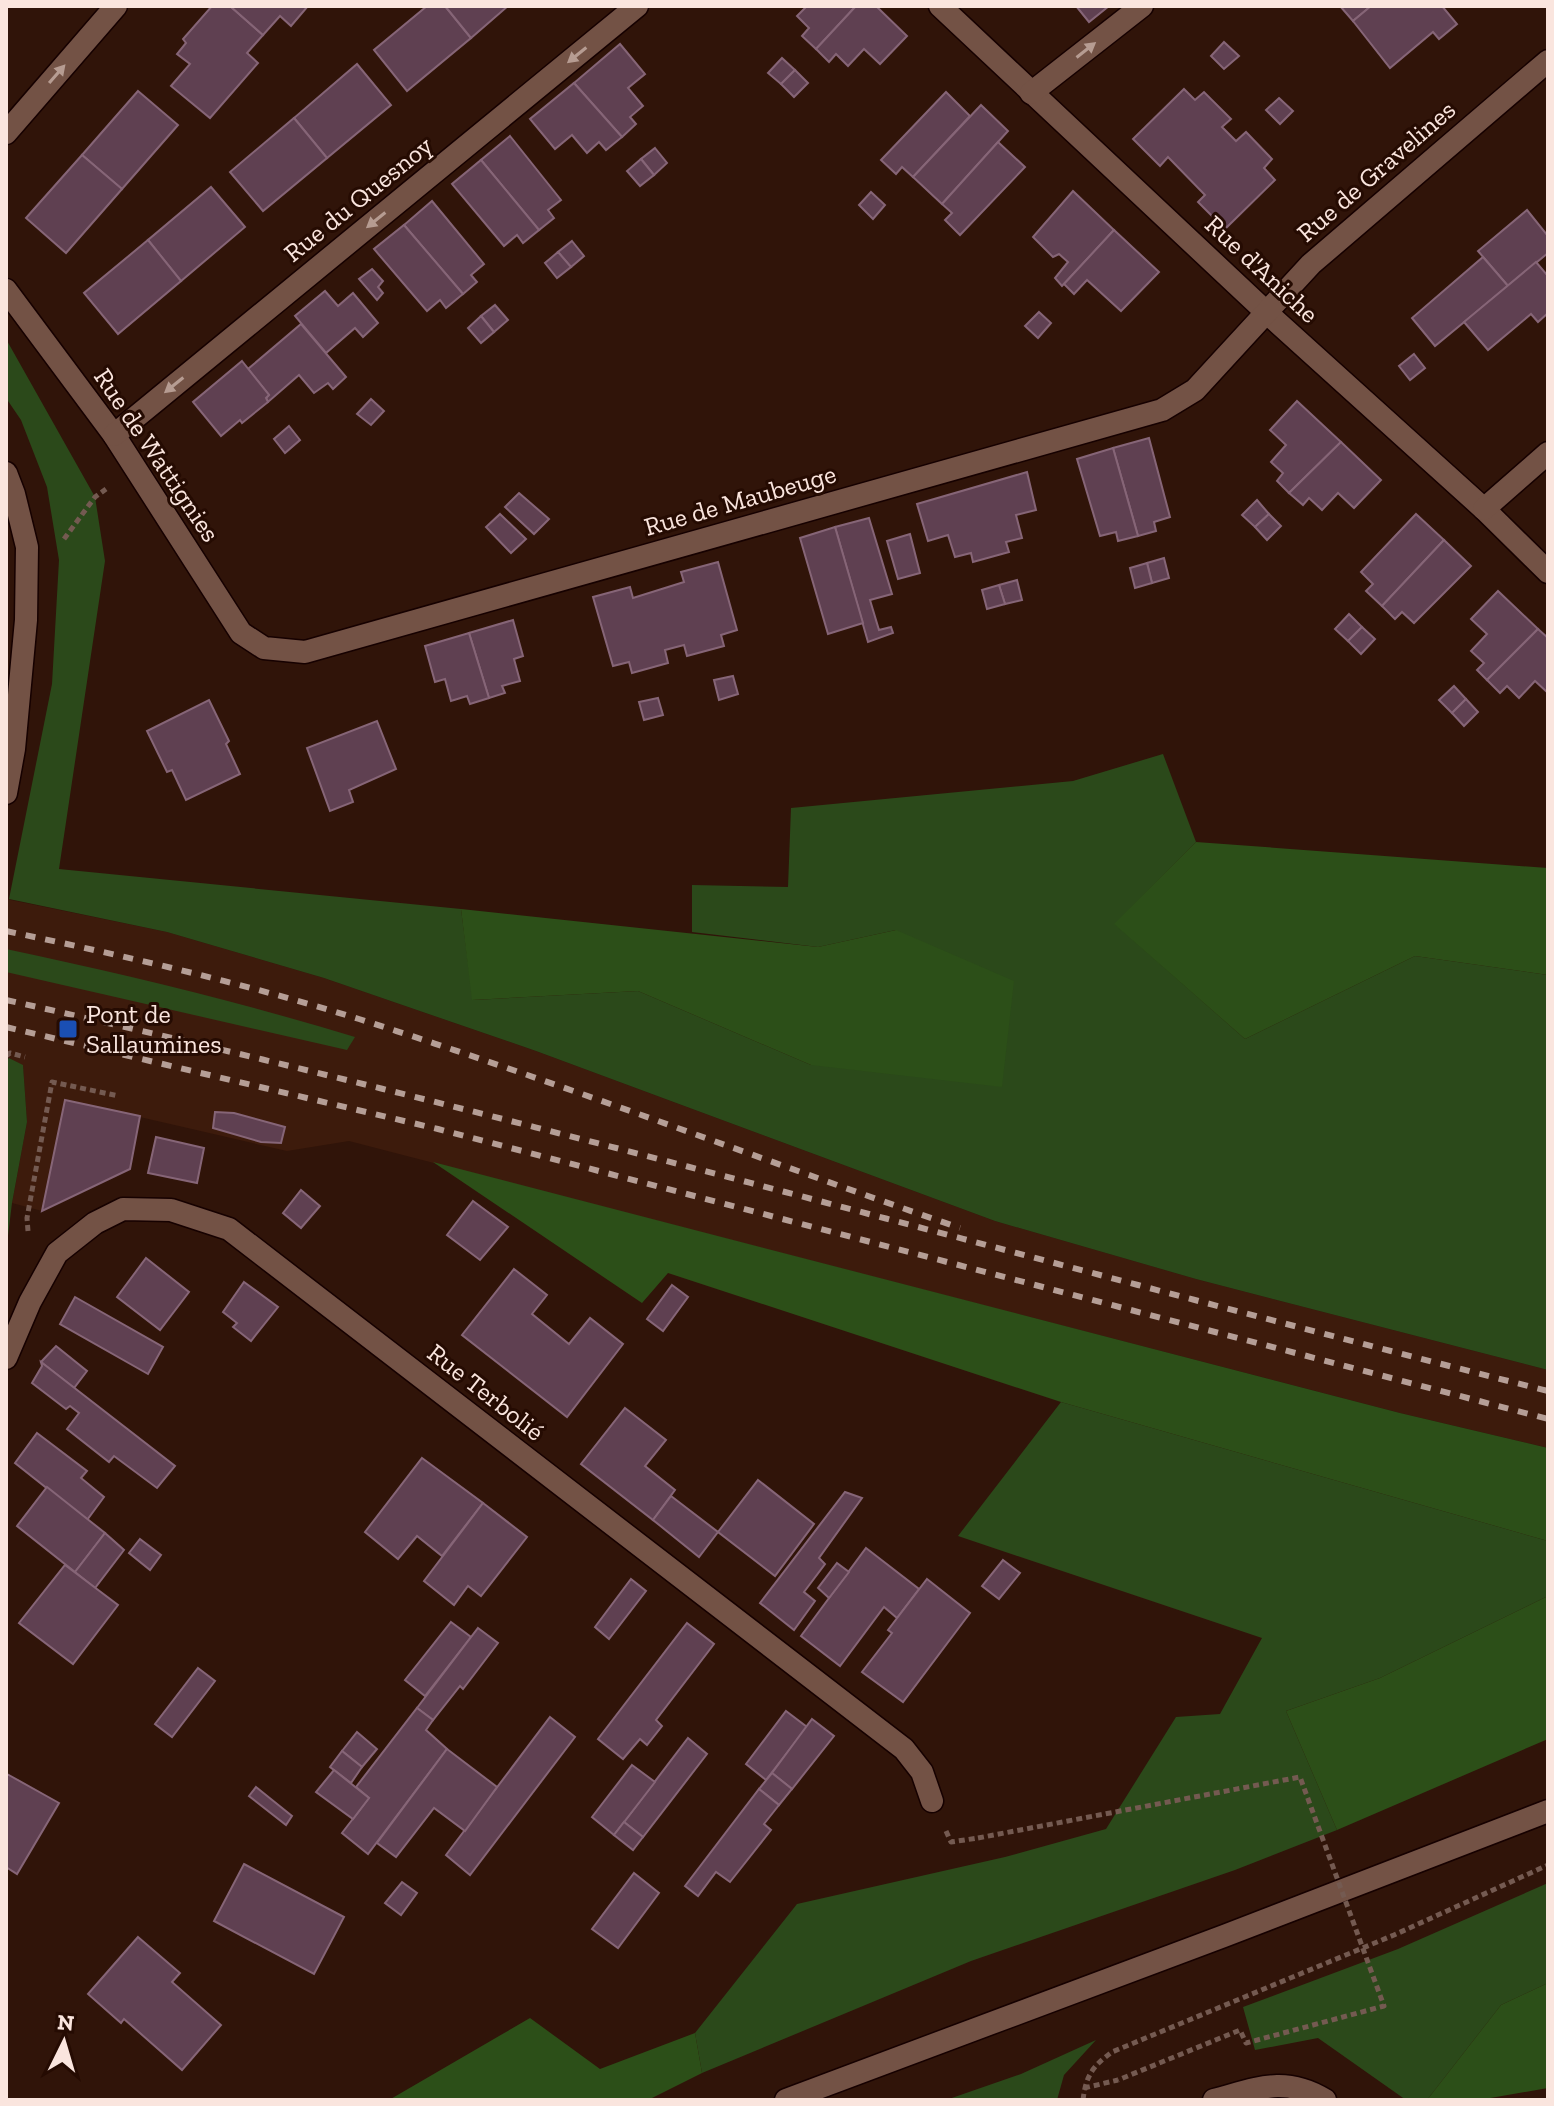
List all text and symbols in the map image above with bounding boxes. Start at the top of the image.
one-way arrow [1076,42,1096,58]
one-way arrow [567,47,587,63]
one-way arrow [48,64,65,84]
street label: Rue de Gravelines [1290,93,1462,249]
street label: Rue du Quesnoy [277,129,439,269]
street label: Rue d'Aniche [1198,208,1326,330]
one-way arrow [366,211,386,228]
street label: Rue de Wattignies [87,362,227,548]
one-way arrow [165,376,185,393]
street label: Rue de Maubeuge [640,457,840,543]
place label: Pont de Sallaumines [86,998,222,1060]
marker: Pont de Sallaumines [57,1018,79,1040]
street label: Rue Terbolié [421,1336,551,1448]
north arrow [24,2002,104,2082]
text: N [56,2008,75,2037]

